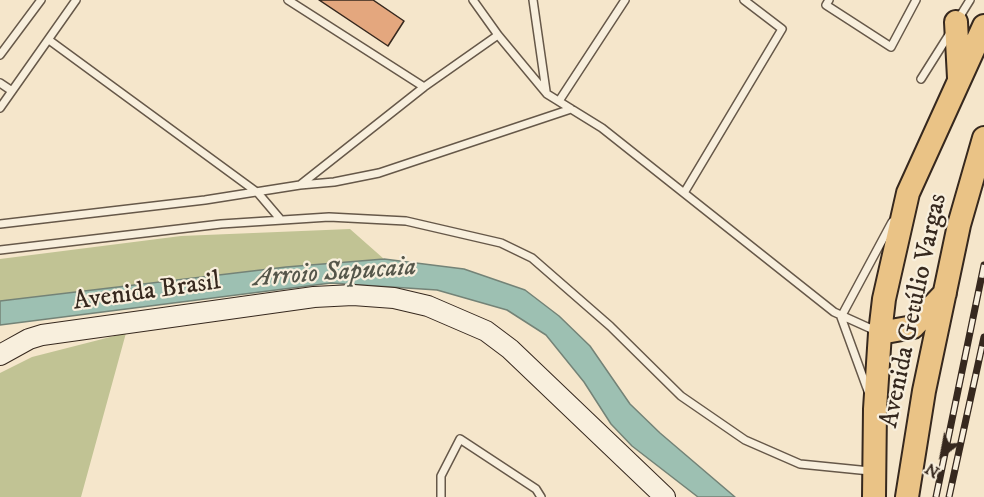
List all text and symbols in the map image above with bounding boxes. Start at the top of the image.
street label: Avenida Getúlio Vargas [875,191,955,431]
water label: Arroio Sapucaia [253,252,417,296]
street label: Avenida Brasil [71,267,223,319]
north arrow [912,425,972,485]
text: N [922,458,943,482]

